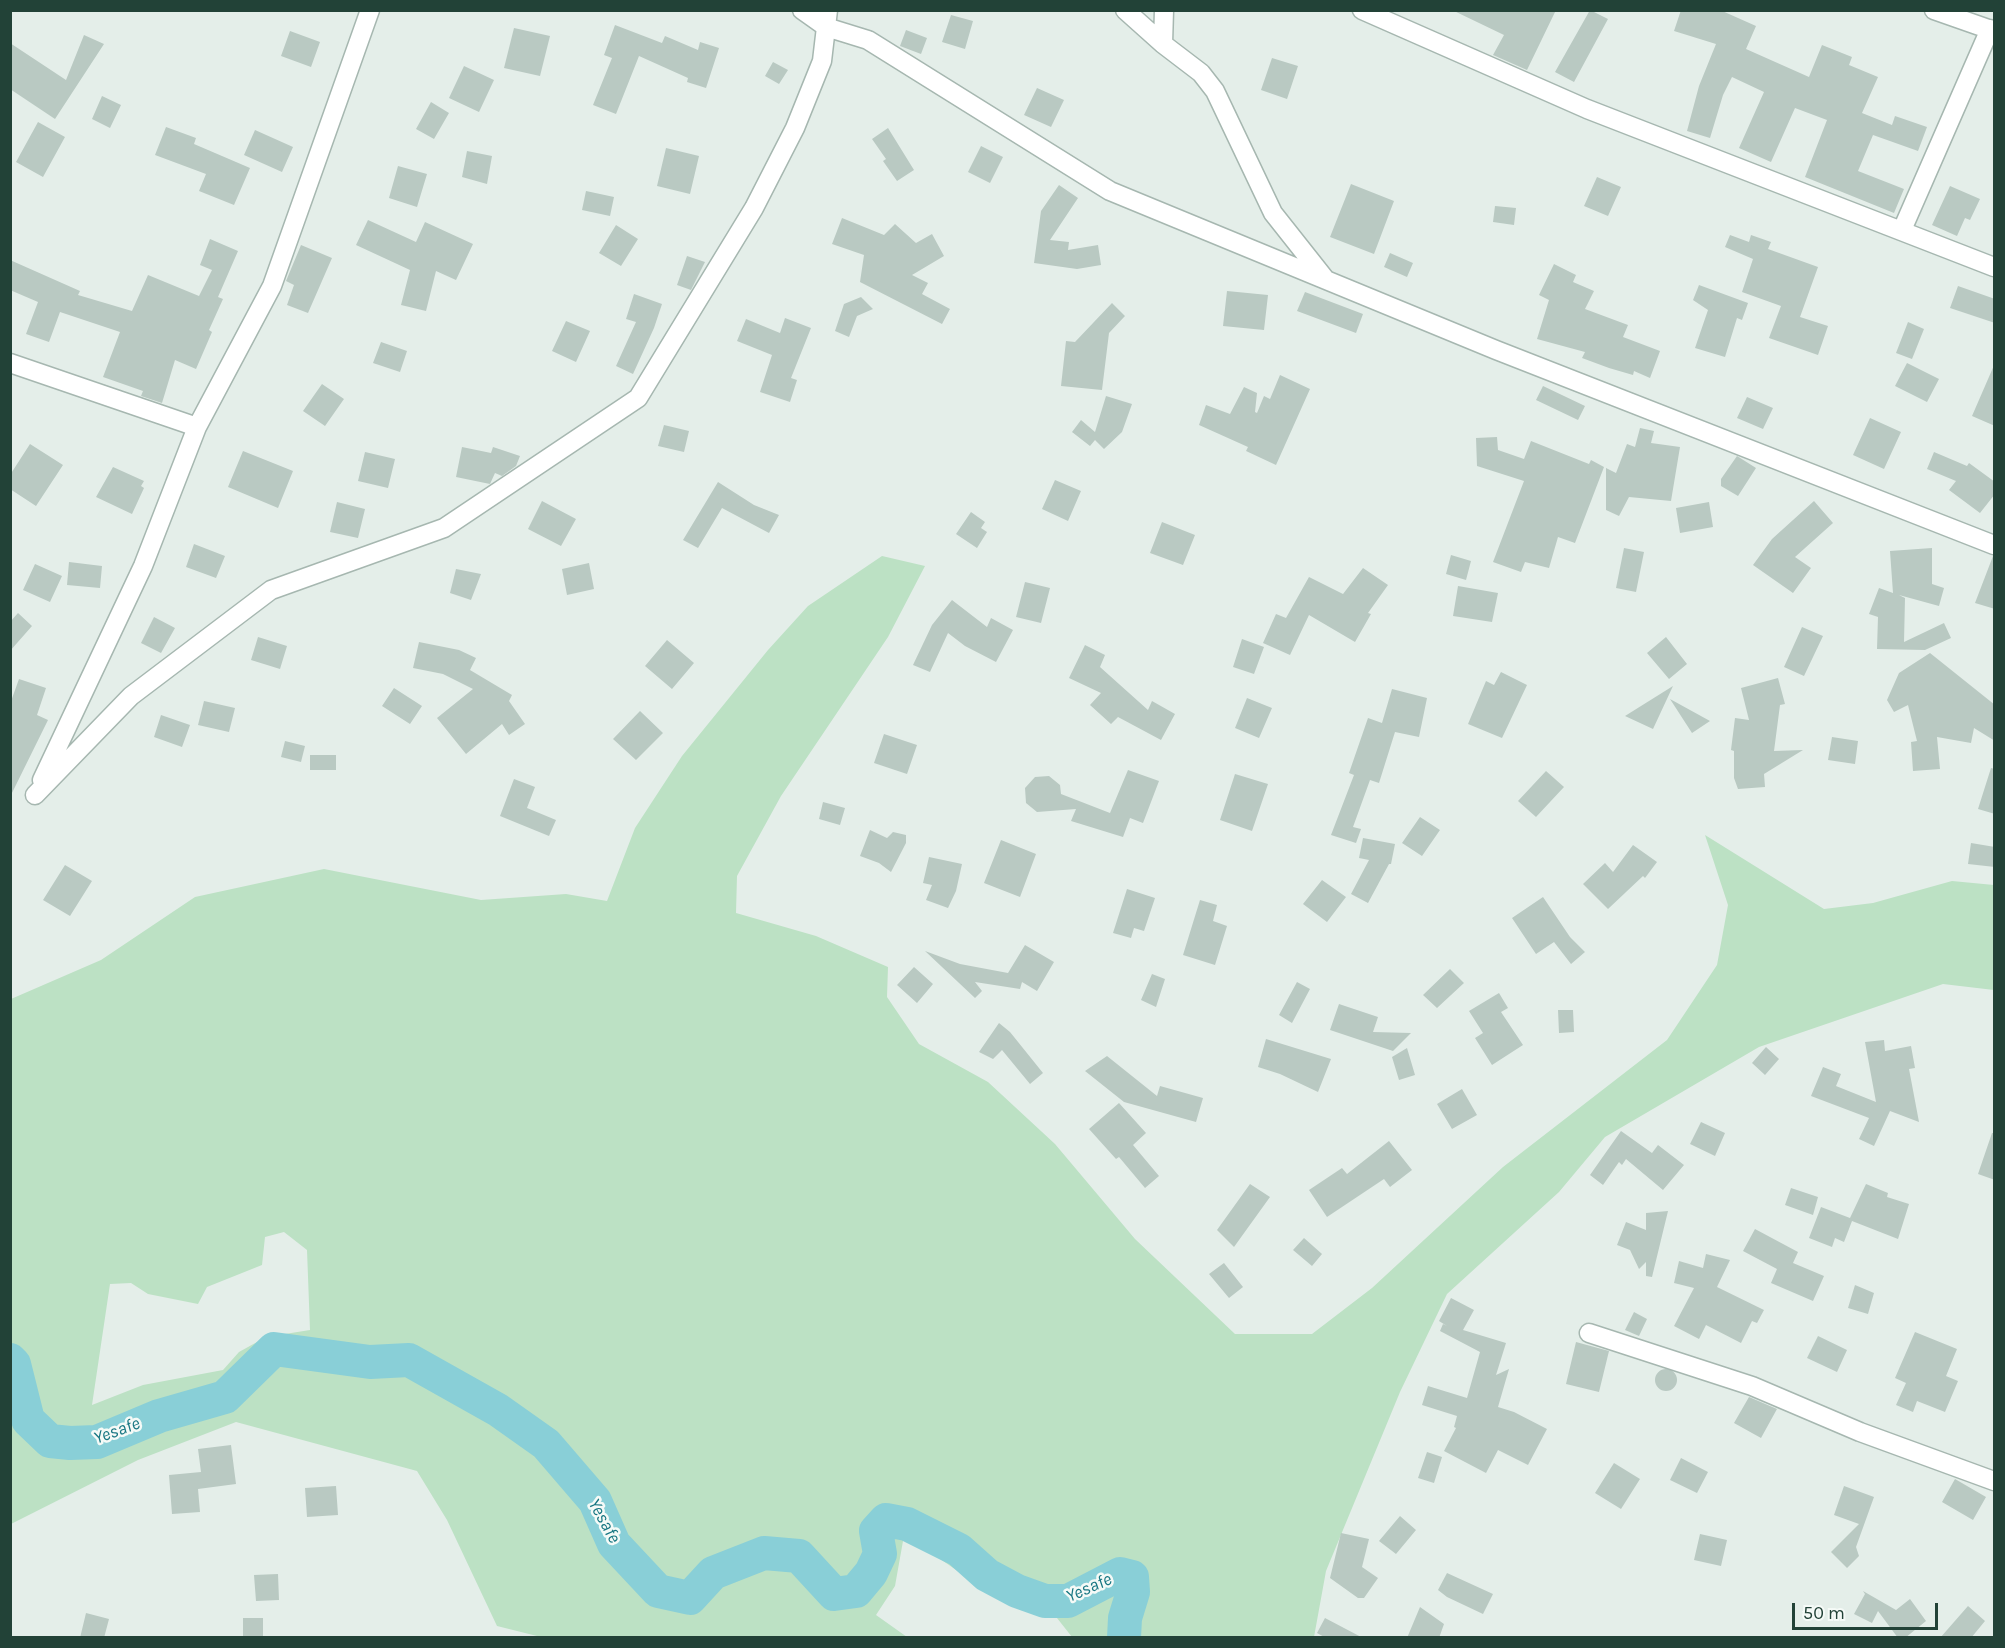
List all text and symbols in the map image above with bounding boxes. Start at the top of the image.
water label: Yesafe [91,1413,143,1449]
water label: Yesafe [583,1495,625,1547]
water label: Yesafe [1063,1568,1115,1608]
scale bar [1795,1591,1940,1629]
text: 50 m [1803,1602,1845,1624]

